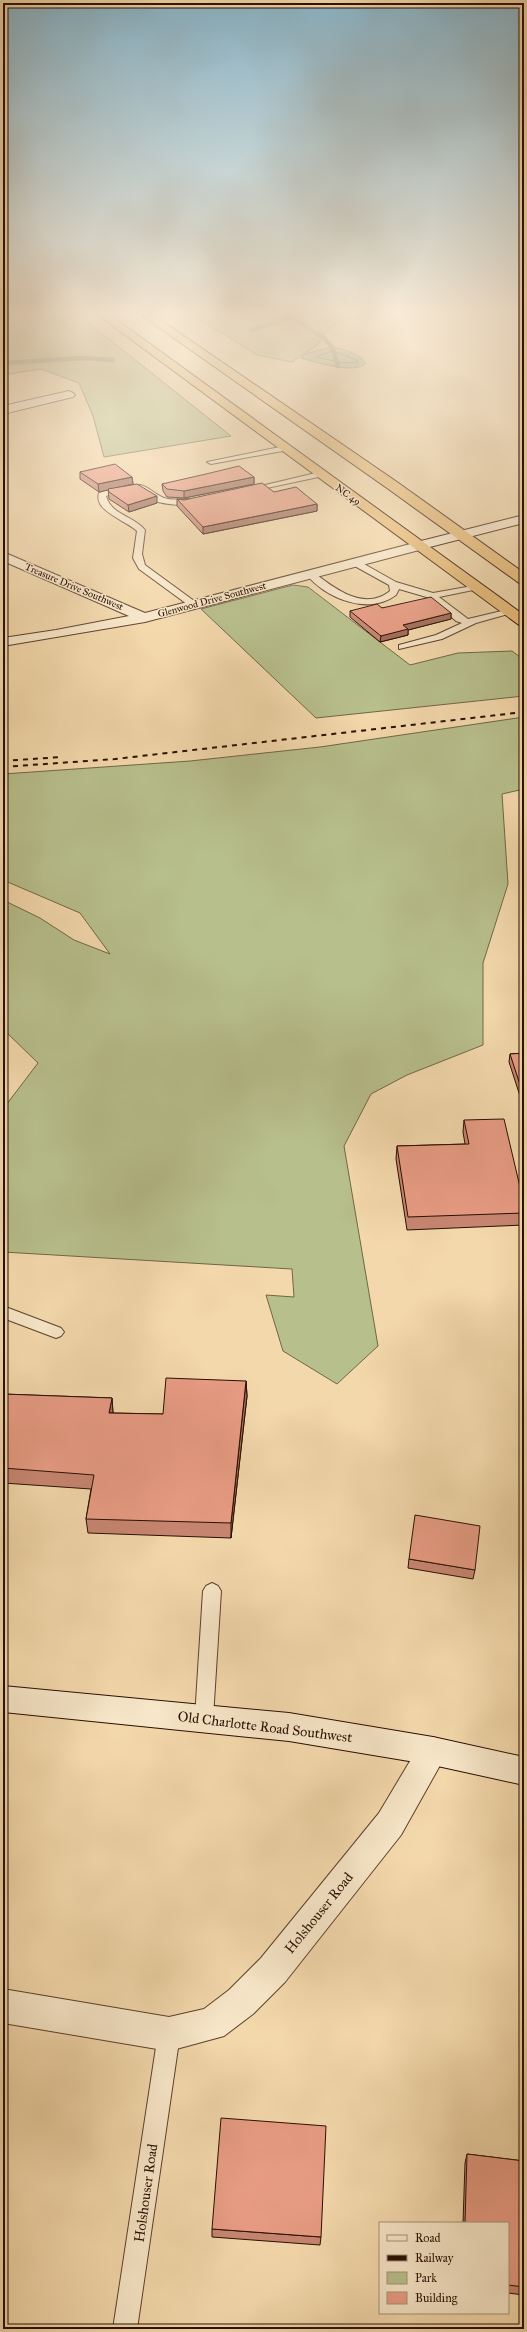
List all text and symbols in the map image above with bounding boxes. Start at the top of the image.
street label: NC 49 [333,482,363,508]
street label: Treasure Drive Southwest [23,561,126,613]
street label: Glenwood Drive Southwest [157,580,268,620]
street label: Old Charlotte Road Southwest [177,1708,353,1746]
street label: Holshouser Road [281,1869,357,1957]
street label: Holshouser Road [131,2143,161,2243]
legend [379,2222,509,2314]
text: Road [415,2231,441,2245]
text: Railway [415,2251,454,2265]
text: Park [415,2271,437,2285]
text: Building [415,2291,458,2306]

